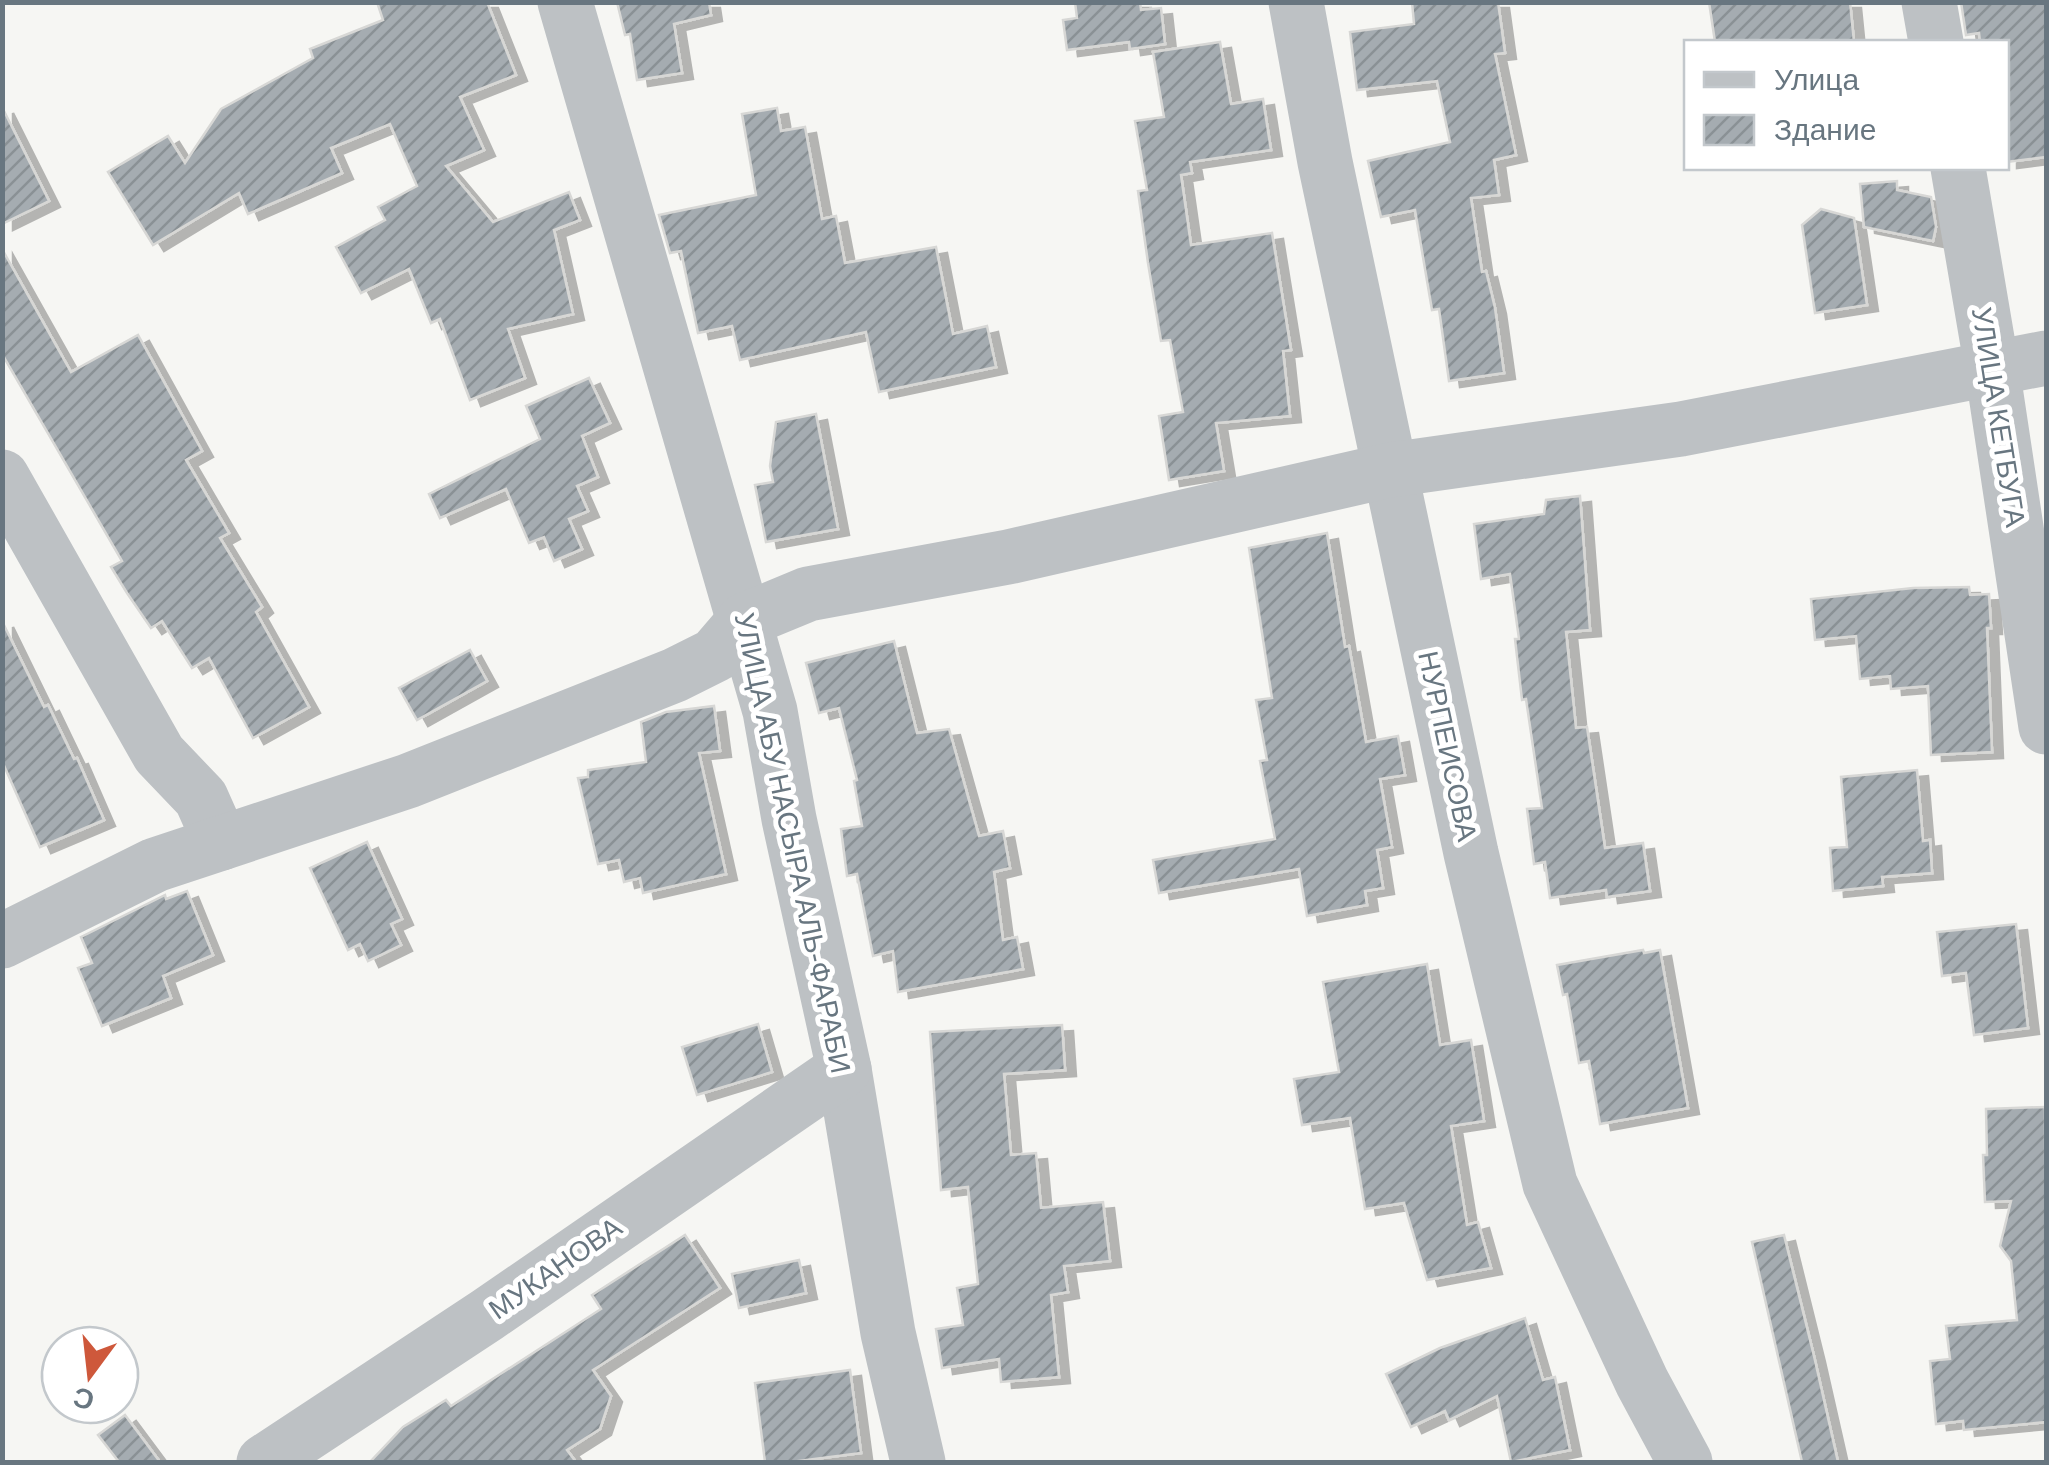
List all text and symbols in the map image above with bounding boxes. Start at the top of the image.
legend [1684,40,2009,170]
text: Улица [1774,63,1859,96]
text: Здание [1774,113,1876,146]
street label: УЛИЦА КЕТБУГА [1966,305,2031,530]
street label: УЛИЦА АБУ НАСЫРА АЛЬ-ФАРАБИ [729,610,857,1076]
street label: НУРПЕИСОВА [1412,648,1483,844]
street label: МУКАНОВА [483,1211,628,1325]
north arrow [40,1325,140,1425]
text: С [70,1381,97,1416]

